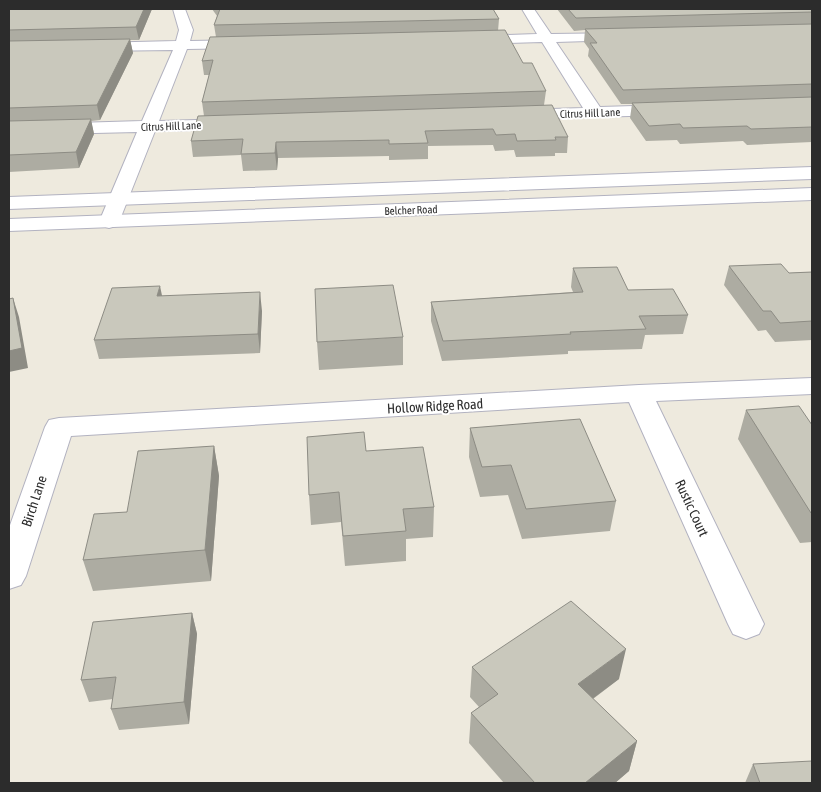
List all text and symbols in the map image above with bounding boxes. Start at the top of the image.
street label: Citrus Hill Lane [560,106,620,120]
street label: Citrus Hill Lane [141,119,201,133]
street label: Belcher Road [384,203,438,217]
street label: Hollow Ridge Road [386,395,484,417]
street label: Birch Lane [18,473,50,529]
street label: Rustic Court [672,477,712,539]

